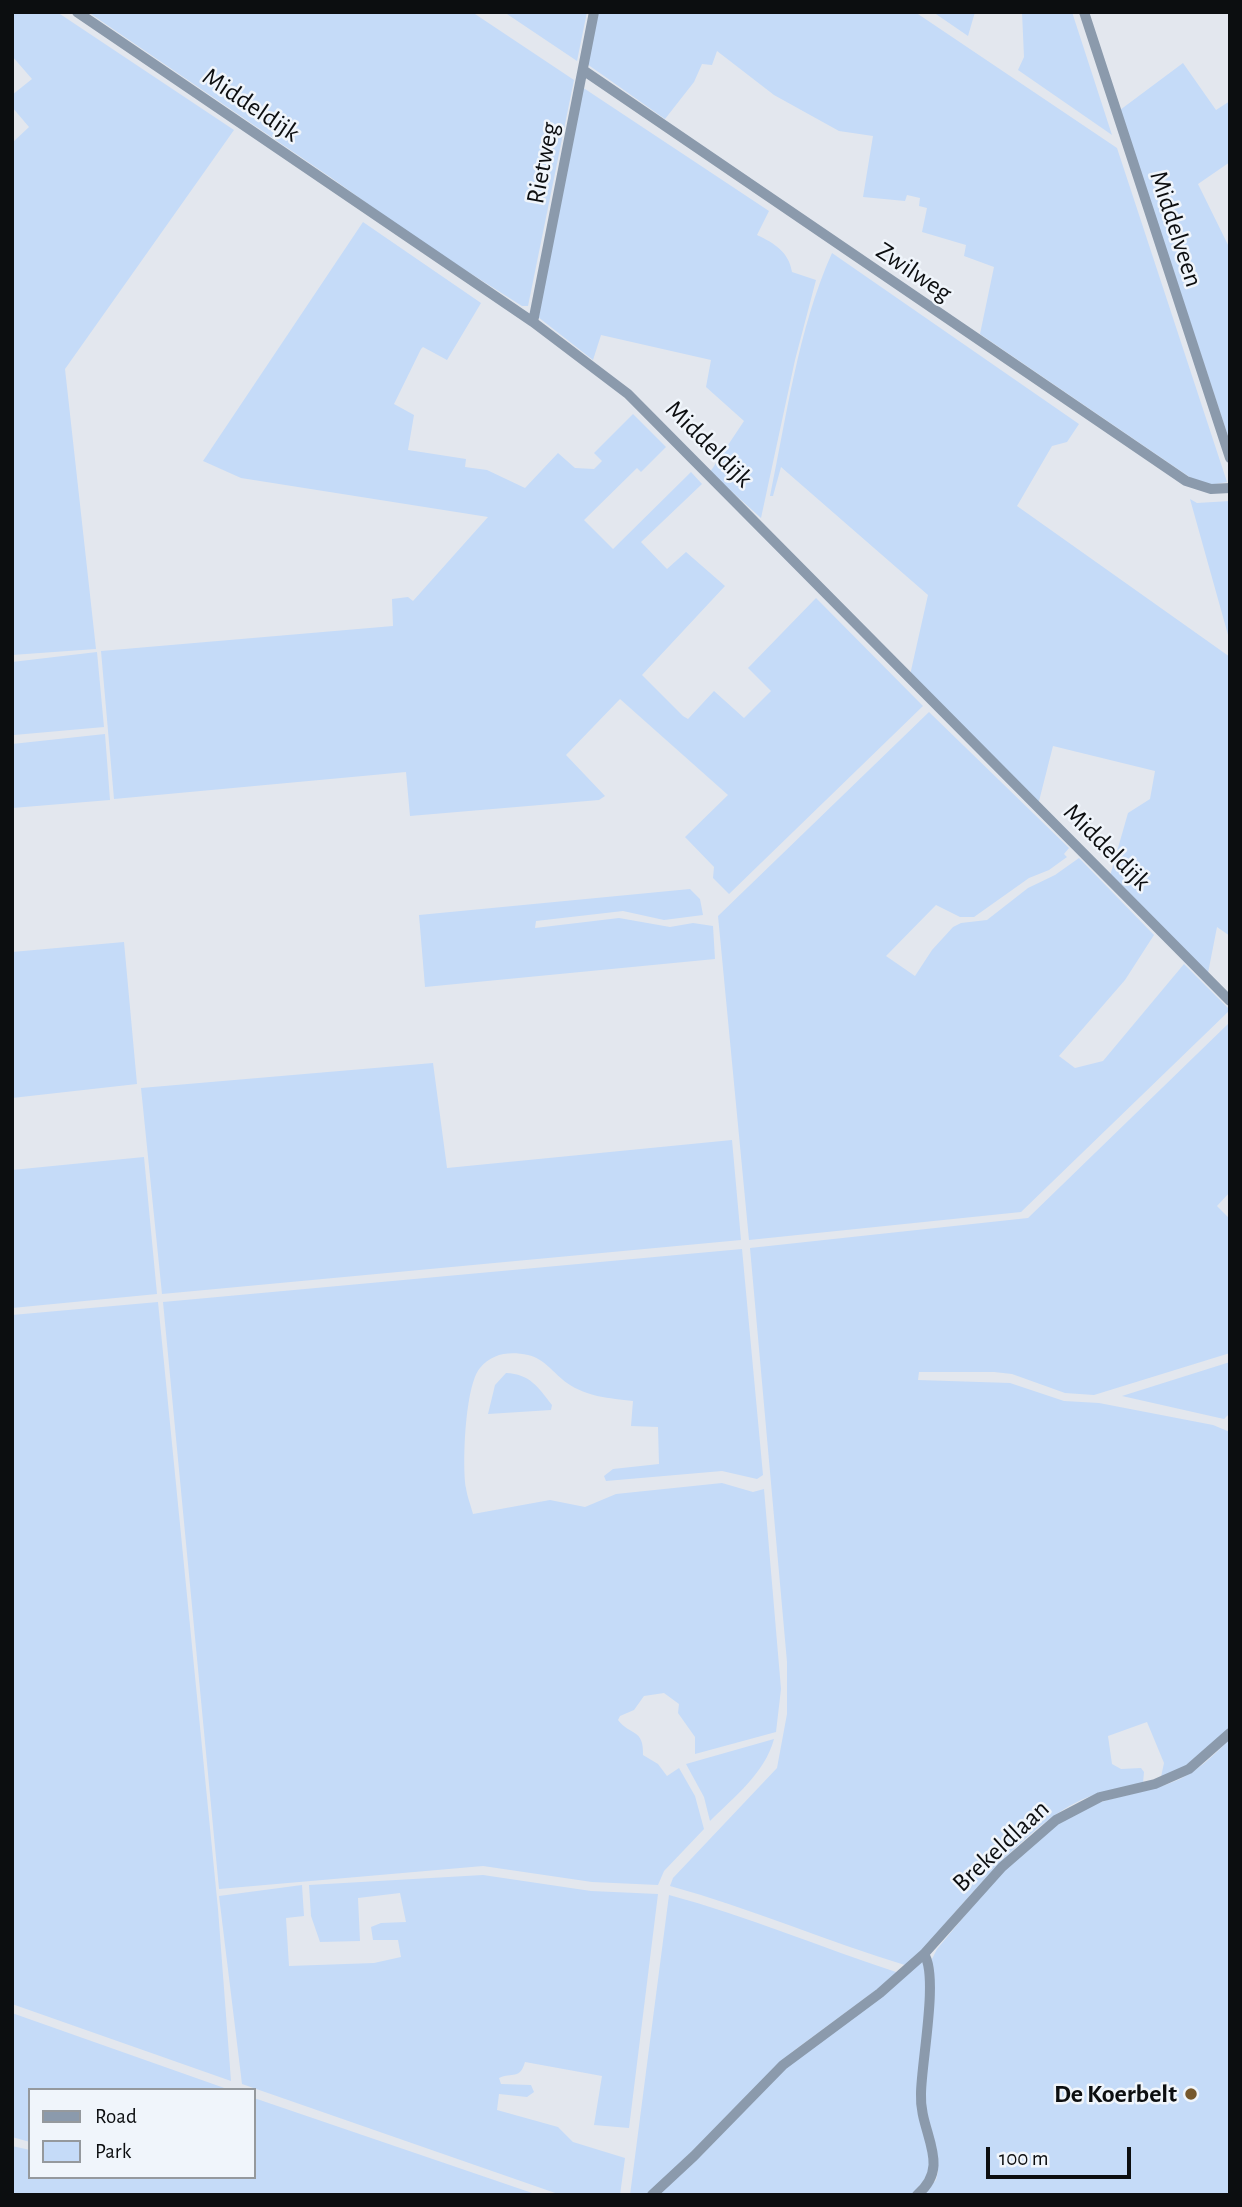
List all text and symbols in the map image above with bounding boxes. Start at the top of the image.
street label: Middeldijk [196,61,306,149]
street label: Rietweg [520,120,566,206]
street label: Middelveen [1143,167,1209,291]
street label: Zwilweg [870,235,958,309]
street label: Middeldijk [659,394,759,494]
street label: Middeldijk [1057,797,1157,897]
street label: Brekeldlaan [946,1793,1056,1899]
place label: De Koerbelt [1054,2078,1177,2110]
marker: De Koerbelt [1183,2086,1199,2102]
legend [28,2088,256,2179]
text: Road [95,2106,137,2127]
scale bar [990,2134,1135,2178]
text: Park [95,2141,131,2162]
text: 100 m [999,2148,1049,2169]

